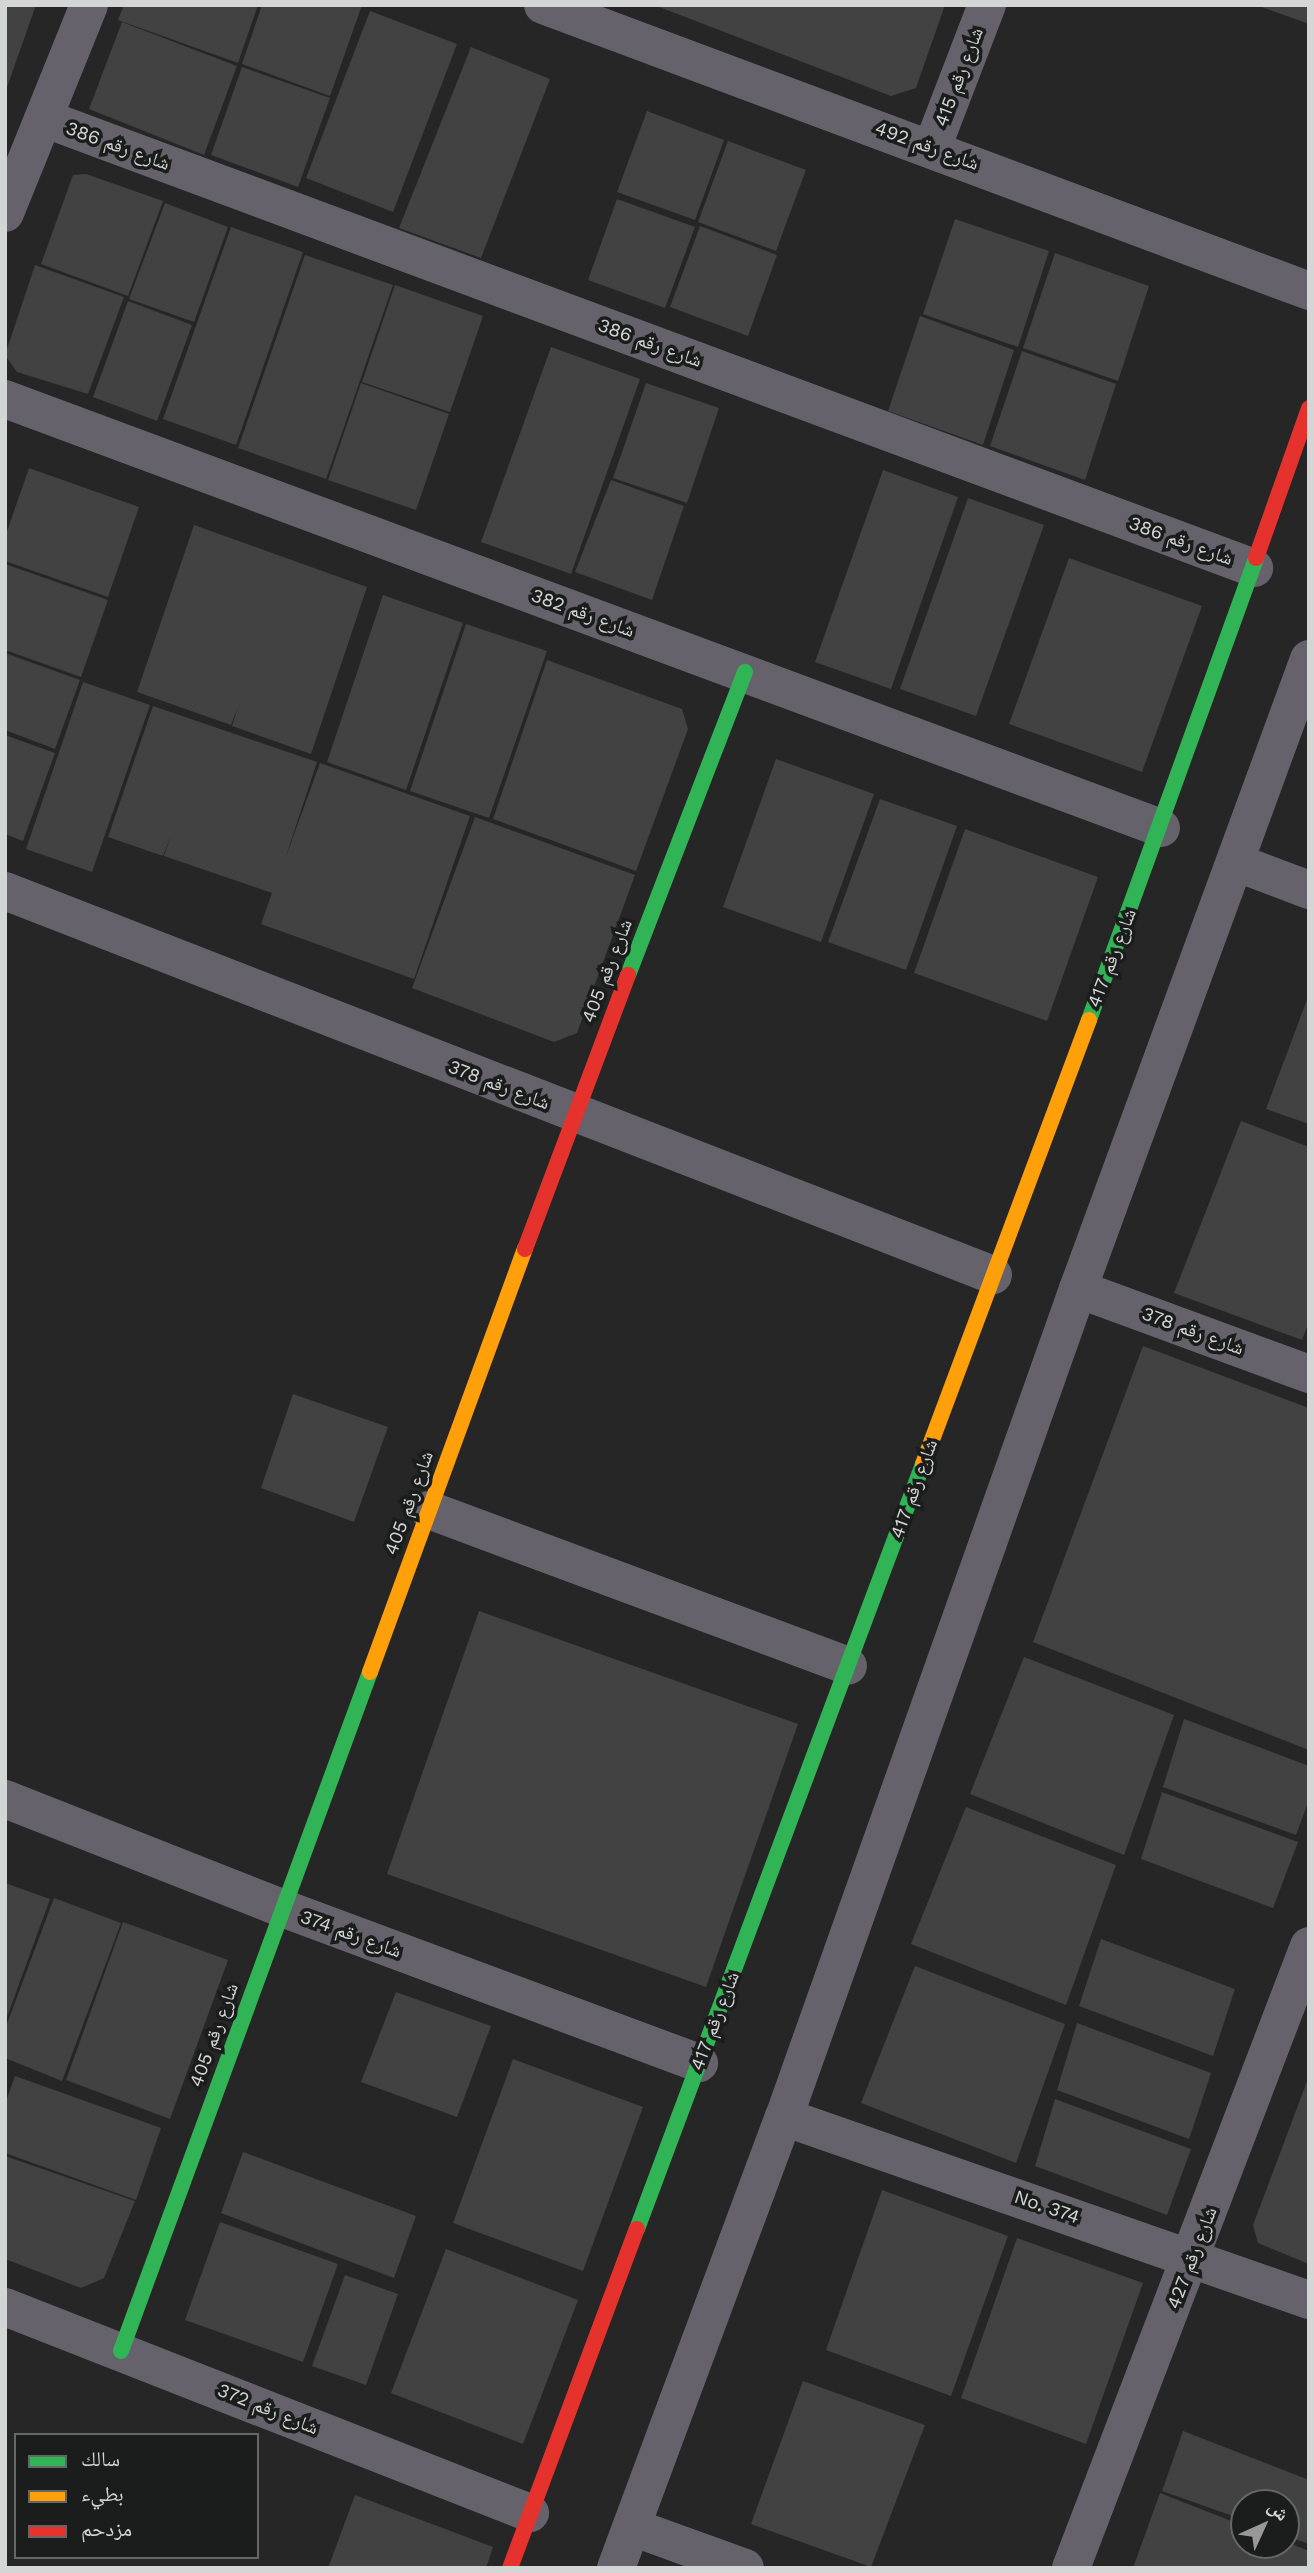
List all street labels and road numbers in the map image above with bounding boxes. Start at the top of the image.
street label: شارع رقم 415 [930,24,988,130]
street label: شارع رقم 386 [63,117,173,175]
street label: شارع رقم 492 [872,117,982,175]
street label: شارع رقم 386 [595,314,705,372]
street label: شارع رقم 386 [1126,512,1236,570]
street label: شارع رقم 382 [528,584,638,642]
street label: شارع رقم 417 [1083,905,1141,1011]
street label: شارع رقم 405 [577,916,637,1026]
street label: شارع رقم 378 [445,1055,553,1115]
street label: شارع رقم 378 [1139,1302,1247,1360]
street label: شارع رقم 417 [886,1436,942,1542]
street label: شارع رقم 405 [380,1448,438,1558]
street label: شارع رقم 374 [297,1905,405,1963]
street label: شارع رقم 417 [686,1968,744,2074]
street label: شارع رقم 405 [185,1980,243,2090]
street label: No. 374 [1011,2185,1083,2229]
street label: شارع رقم 427 [1162,2204,1222,2312]
street label: شارع رقم 372 [214,2378,322,2440]

